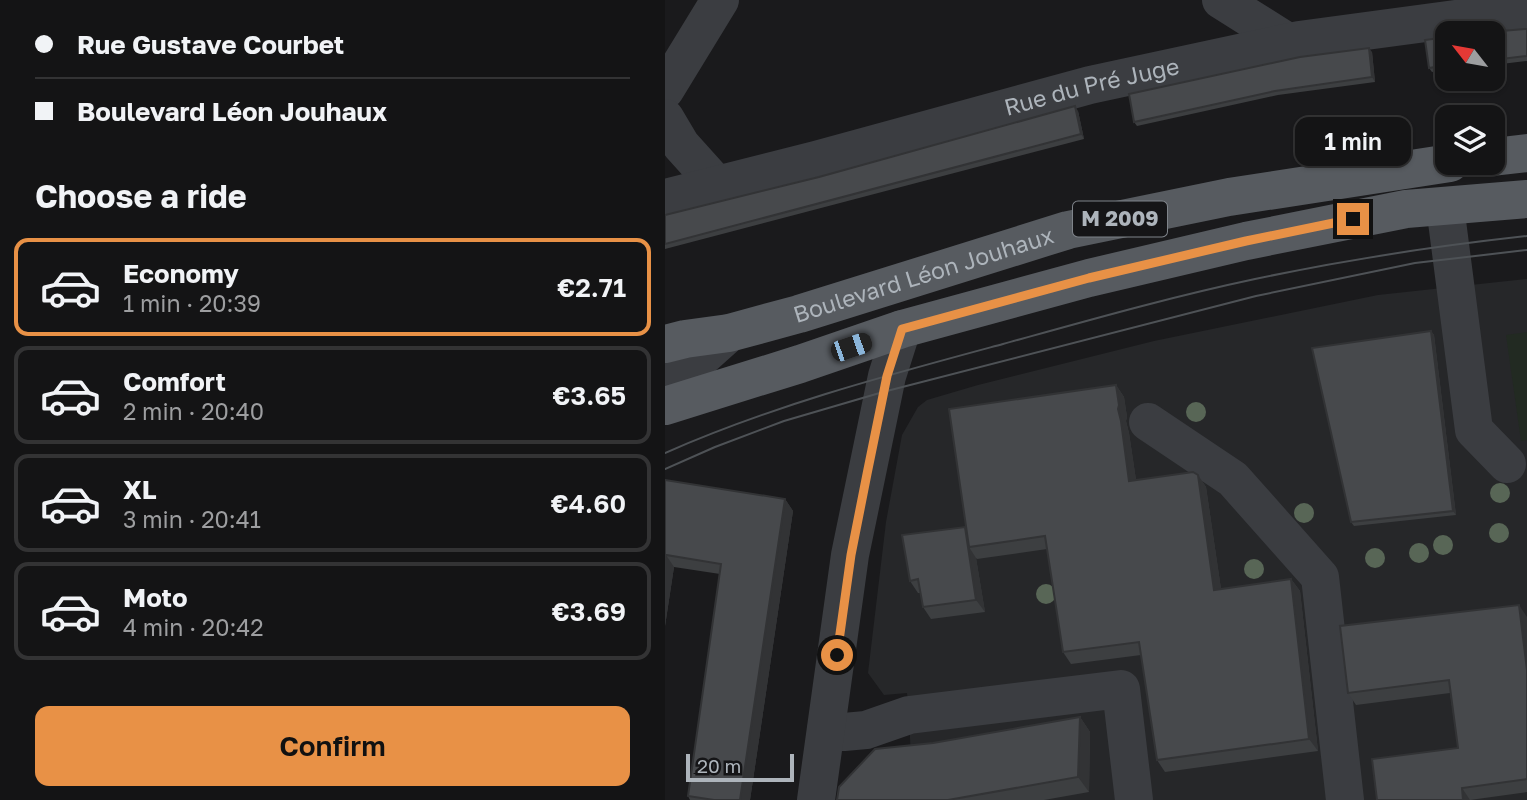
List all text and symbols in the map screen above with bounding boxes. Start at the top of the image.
north arrow [1435,21,1505,91]
map controls [1435,21,1505,175]
text: Rue Gustave Courbet [77,29,344,60]
street label: Rue du Pré Juge [1001,51,1181,121]
text: Boulevard Léon Jouhaux [77,96,387,127]
button: layers [1435,105,1505,175]
callout: 1 min [1295,118,1411,166]
text: 1 min [1324,127,1382,155]
text: Choose a ride [35,177,247,215]
road number: M 2009 [1073,202,1167,236]
route end [1337,203,1369,235]
street label: Boulevard Léon Jouhaux [790,220,1057,328]
icon: car [39,256,102,319]
text: Economy [123,258,239,289]
text: €2.71 [557,272,626,303]
text: 1 min · 20:39 [123,289,261,317]
car [828,330,875,364]
icon: car [39,364,102,427]
text: Comfort [123,366,226,397]
text: €3.65 [553,380,626,411]
text: 2 min · 20:40 [123,397,264,425]
icon: car [39,472,102,535]
text: XL [123,474,157,505]
text: €4.60 [551,488,626,519]
text: 3 min · 20:41 [123,505,261,533]
icon: car [39,580,102,643]
text: Moto [123,582,188,613]
text: €3.69 [552,596,626,627]
text: 4 min · 20:42 [123,613,264,641]
route start [821,639,853,671]
button: Confirm [35,706,630,786]
scale bar [686,751,795,783]
text: 20 m [697,754,741,777]

